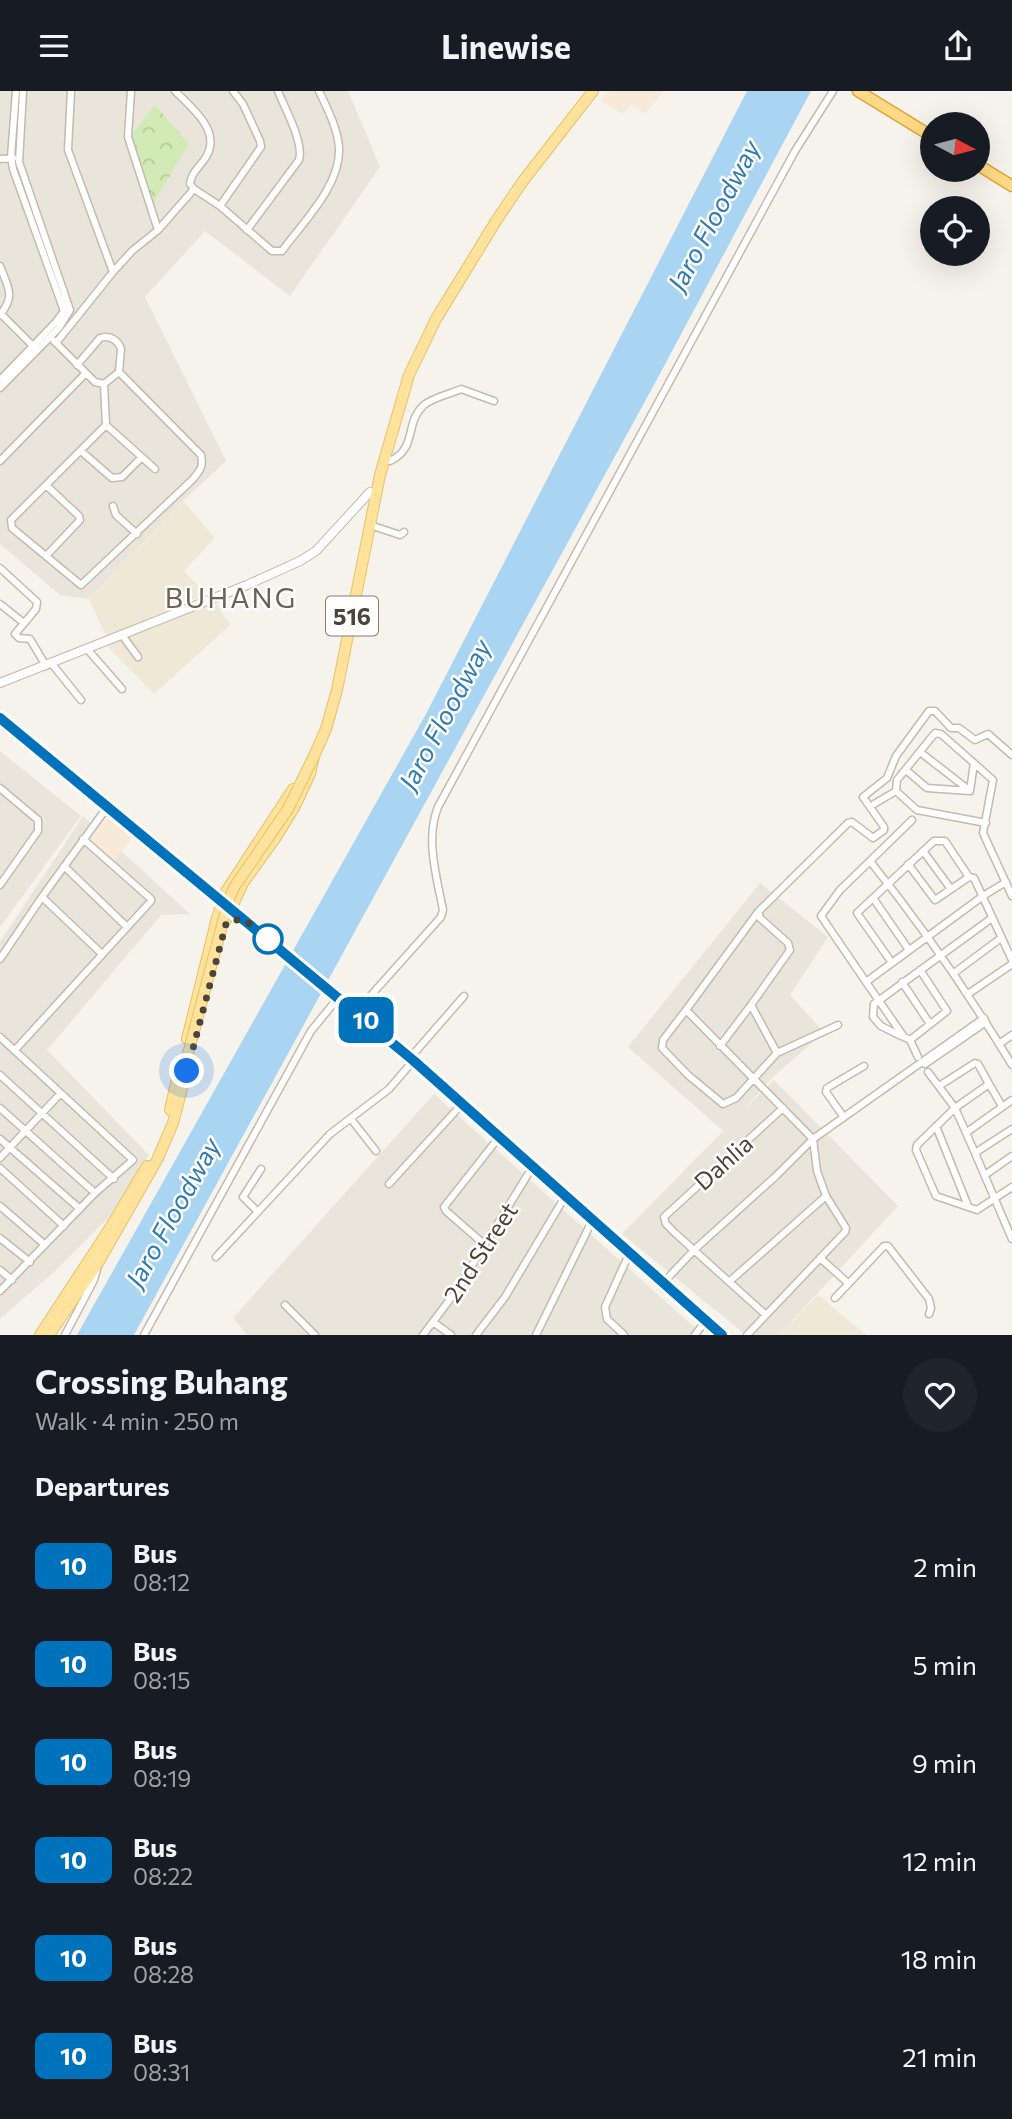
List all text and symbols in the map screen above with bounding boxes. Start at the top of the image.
text: Linewise [441,26,571,66]
icon: menu [35,27,73,65]
icon: share [939,27,977,65]
north arrow [920,112,990,182]
map controls [920,112,990,266]
water label: Jaro Floodway [659,133,766,297]
button: locate [920,196,990,266]
district label: BUHANG [165,580,297,614]
road number: 516 [326,596,378,635]
water label: Jaro Floodway [390,632,497,796]
unlabelled marker [253,924,283,954]
line badge: 10 [334,997,398,1043]
text: 10 [353,1005,379,1034]
your location [169,1053,204,1088]
street label: Dahlia [688,1128,758,1196]
water label: Jaro Floodway [117,1130,227,1294]
street label: 2nd Street [437,1196,523,1307]
button: heart [903,1358,977,1432]
text: Crossing Buhang [35,1360,288,1401]
text: Walk · 4 min · 250 m [35,1407,239,1435]
text: Departures [35,1470,170,1501]
text: Bus [133,1537,177,1568]
text: 10 [60,1551,87,1580]
text: 2 min [913,1551,977,1582]
text: 08:12 [133,1568,190,1596]
text: Bus [133,1635,177,1666]
text: 10 [60,1649,87,1678]
text: 5 min [913,1649,977,1680]
text: 08:15 [133,1666,190,1694]
text: Bus [133,1733,177,1764]
text: 10 [60,1747,87,1776]
text: 9 min [912,1747,977,1778]
text: 08:19 [133,1764,191,1792]
text: Bus [133,1831,177,1862]
text: 10 [60,1845,87,1874]
text: 12 min [902,1845,977,1876]
text: 08:22 [133,1862,193,1890]
text: Bus [133,1929,177,1960]
text: 10 [60,1943,87,1972]
text: 18 min [901,1943,977,1974]
text: 08:28 [133,1960,194,1988]
text: Bus [133,2027,177,2058]
text: 10 [60,2041,87,2070]
text: 21 min [902,2041,977,2072]
text: 08:31 [133,2058,190,2086]

